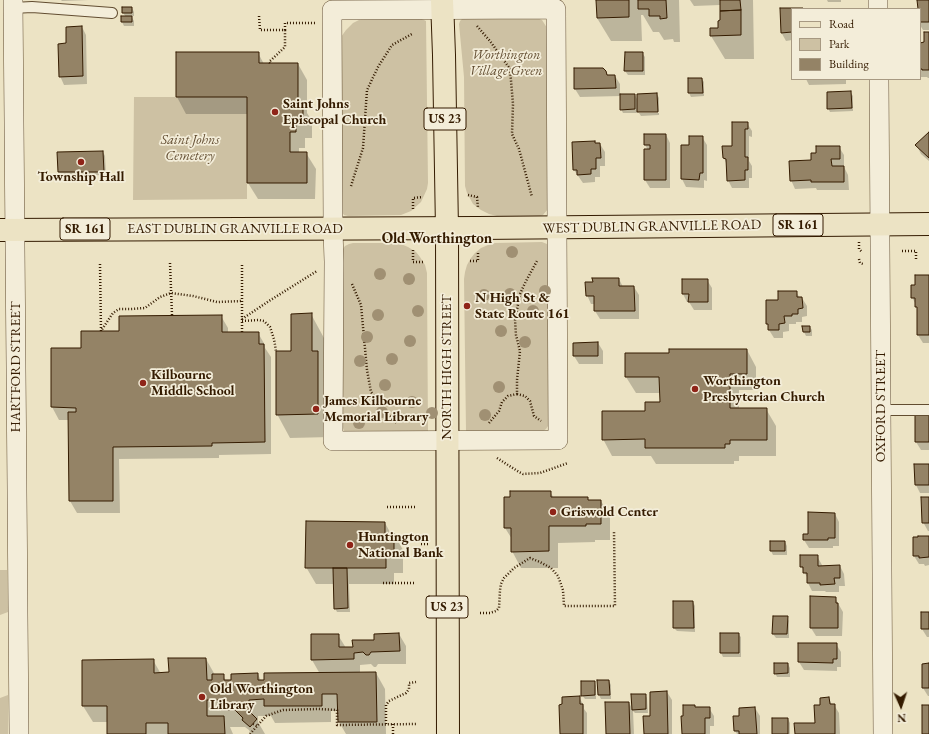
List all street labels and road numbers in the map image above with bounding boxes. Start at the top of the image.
road number: US 23 [424,108,466,130]
road number: SR 161 [773,214,823,236]
street label: WEST DUBLIN GRANVILLE ROAD [543,217,761,237]
road number: SR 161 [60,218,110,240]
street label: EAST DUBLIN GRANVILLE ROAD [127,221,343,237]
street label: NORTH HIGH STREET [439,294,455,440]
street label: HARTFORD STREET [8,301,24,433]
street label: OXFORD STREET [873,350,889,462]
road number: US 23 [426,596,468,618]

